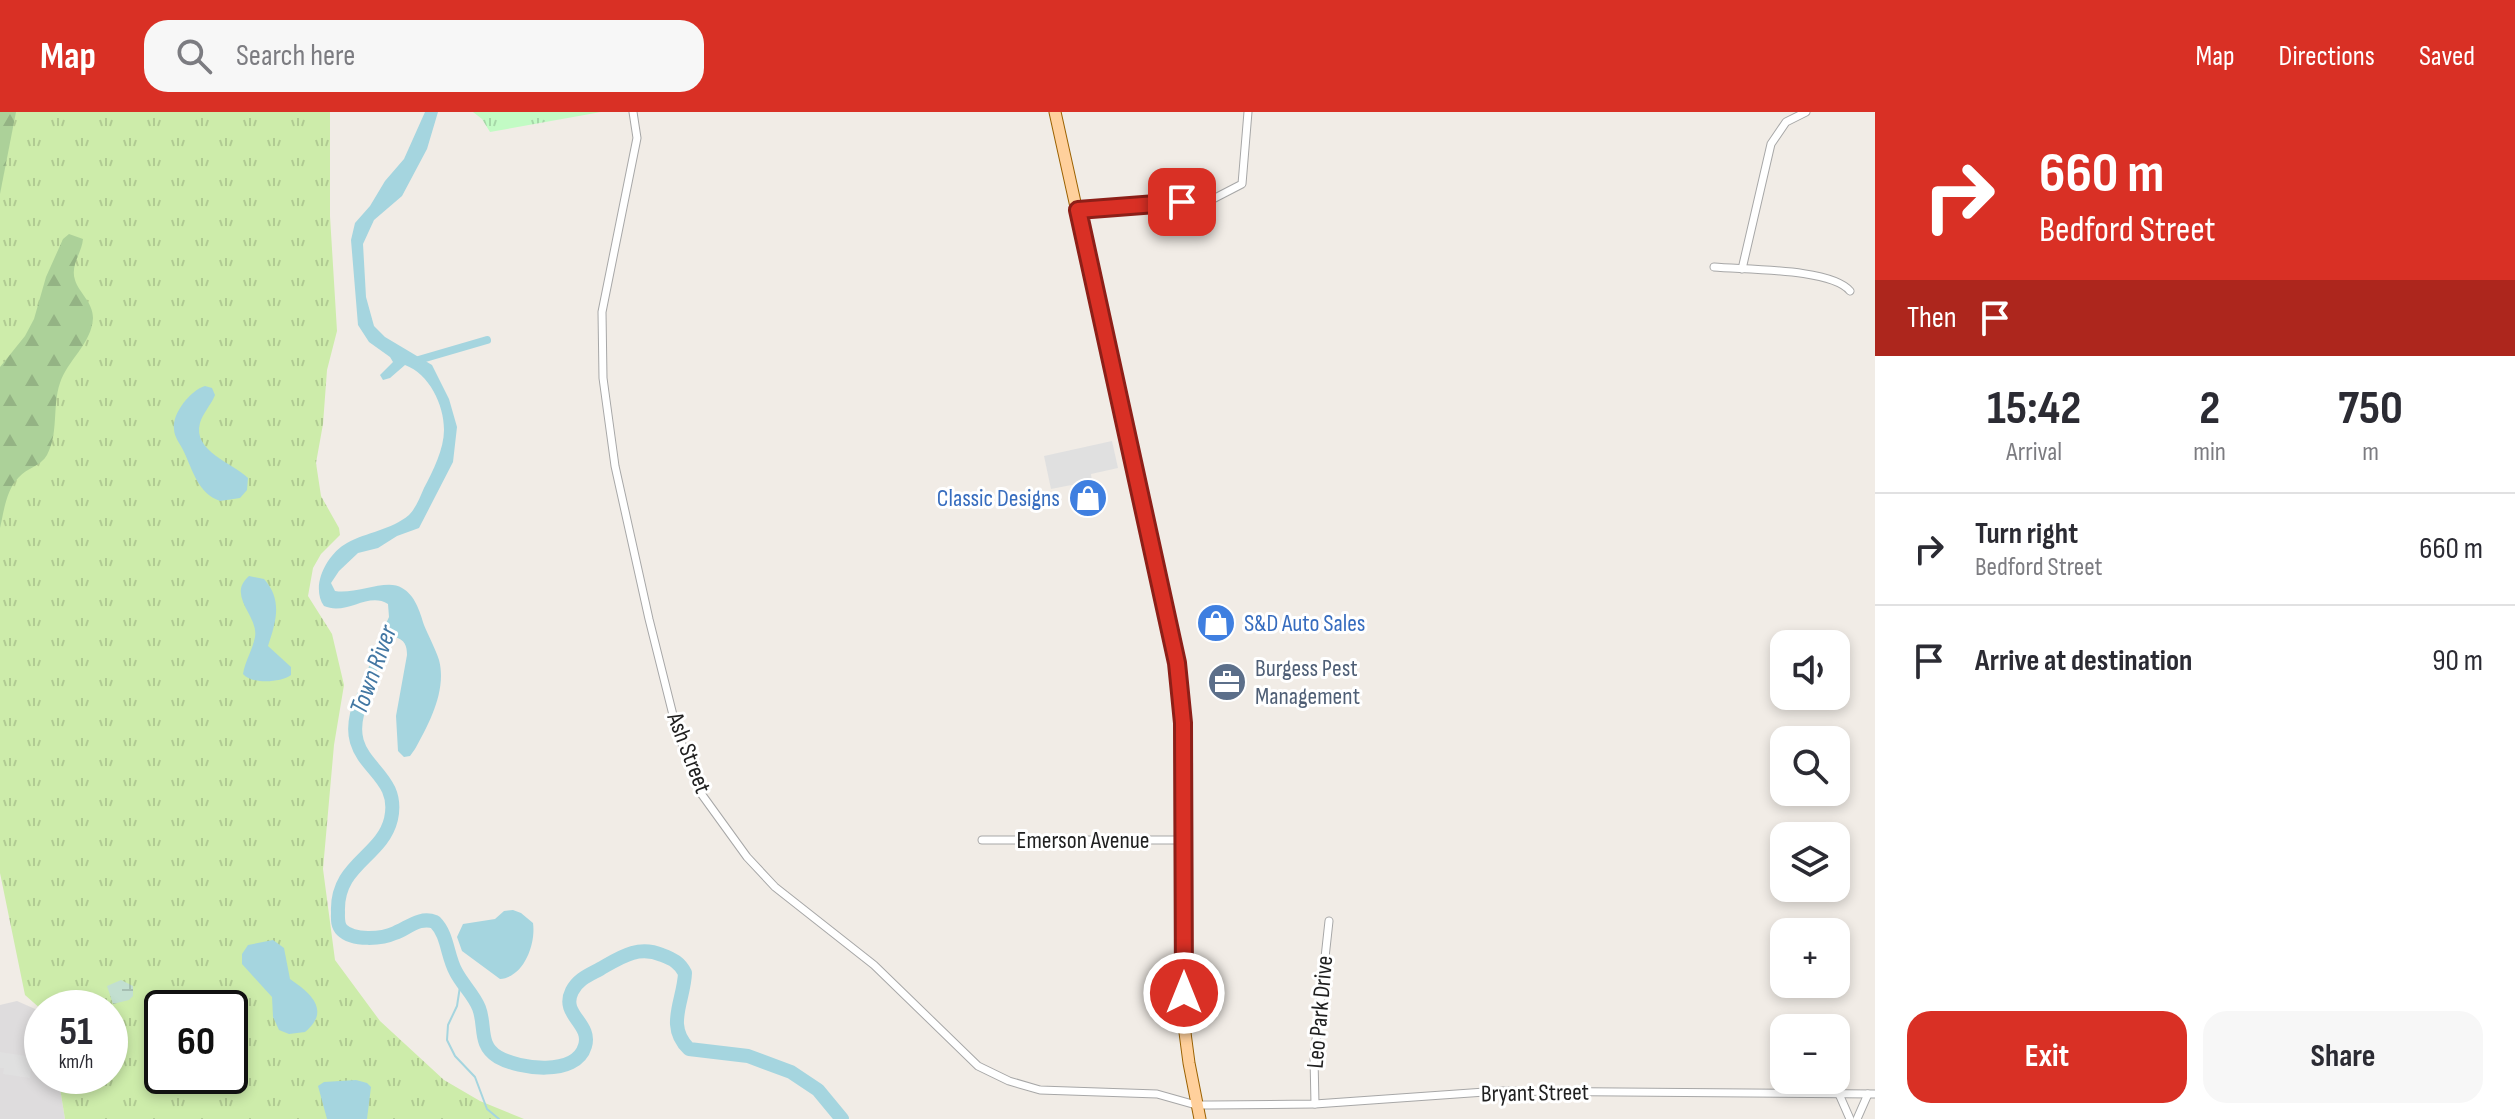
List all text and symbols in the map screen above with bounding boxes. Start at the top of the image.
search box [144,20,704,92]
text: Map [40,34,96,79]
icon: search [172,34,216,78]
text: Search here [236,38,355,74]
text: Map [2196,40,2235,73]
text: Directions [2279,40,2375,73]
text: Saved [2419,40,2475,73]
text: 660 m [2039,141,2164,208]
icon: right [1907,144,2011,248]
pin [1148,168,1216,236]
icon: arrive [1160,180,1204,224]
text: Bedford Street [2039,209,2216,252]
icon: arrive [1973,296,2017,340]
text: Then [1907,300,1957,336]
text: 15:42 [1987,380,2081,437]
text: 2 [2199,380,2220,437]
text: 750 [2338,380,2403,437]
text: Arrival [2006,437,2062,468]
text: min [2193,437,2226,468]
text: m [2362,437,2379,468]
shop icon: Classic Designs [1067,477,1109,519]
place label: Classic Designs [937,484,1060,513]
text: Turn right [1975,516,2078,552]
icon: right [1907,527,1951,571]
text: 660 m [2419,531,2483,567]
text: Bedford Street [1975,552,2102,583]
shop icon: S&D Auto Sales [1195,602,1237,644]
place label: S&D Auto Sales [1244,609,1365,638]
water label: Town River [344,620,405,719]
map controls [1770,630,1850,1094]
button: sound [1770,630,1850,710]
icon: arrive [1907,639,1951,683]
text: Arrive at destination [1975,643,2192,679]
text: 90 m [2432,643,2483,679]
place label: Burgess Pest Management [1255,654,1360,711]
office icon: Burgess Pest Management [1206,661,1248,703]
street label: Ash Street [660,708,718,797]
button: search [1770,726,1850,806]
button: layers [1770,822,1850,902]
street label: Emerson Avenue [1017,826,1149,855]
button: + [1770,918,1850,998]
position arrow [1142,951,1226,1035]
street label: Leo Park Drive [1301,955,1339,1069]
speed limit sign: 60 [144,990,248,1094]
text: 51 [59,1008,93,1056]
button: Exit [1907,1011,2187,1103]
button: Share [2203,1011,2483,1103]
button: − [1770,1014,1850,1094]
text: km/h [59,1050,93,1074]
street label: Bryant Street [1481,1078,1589,1108]

